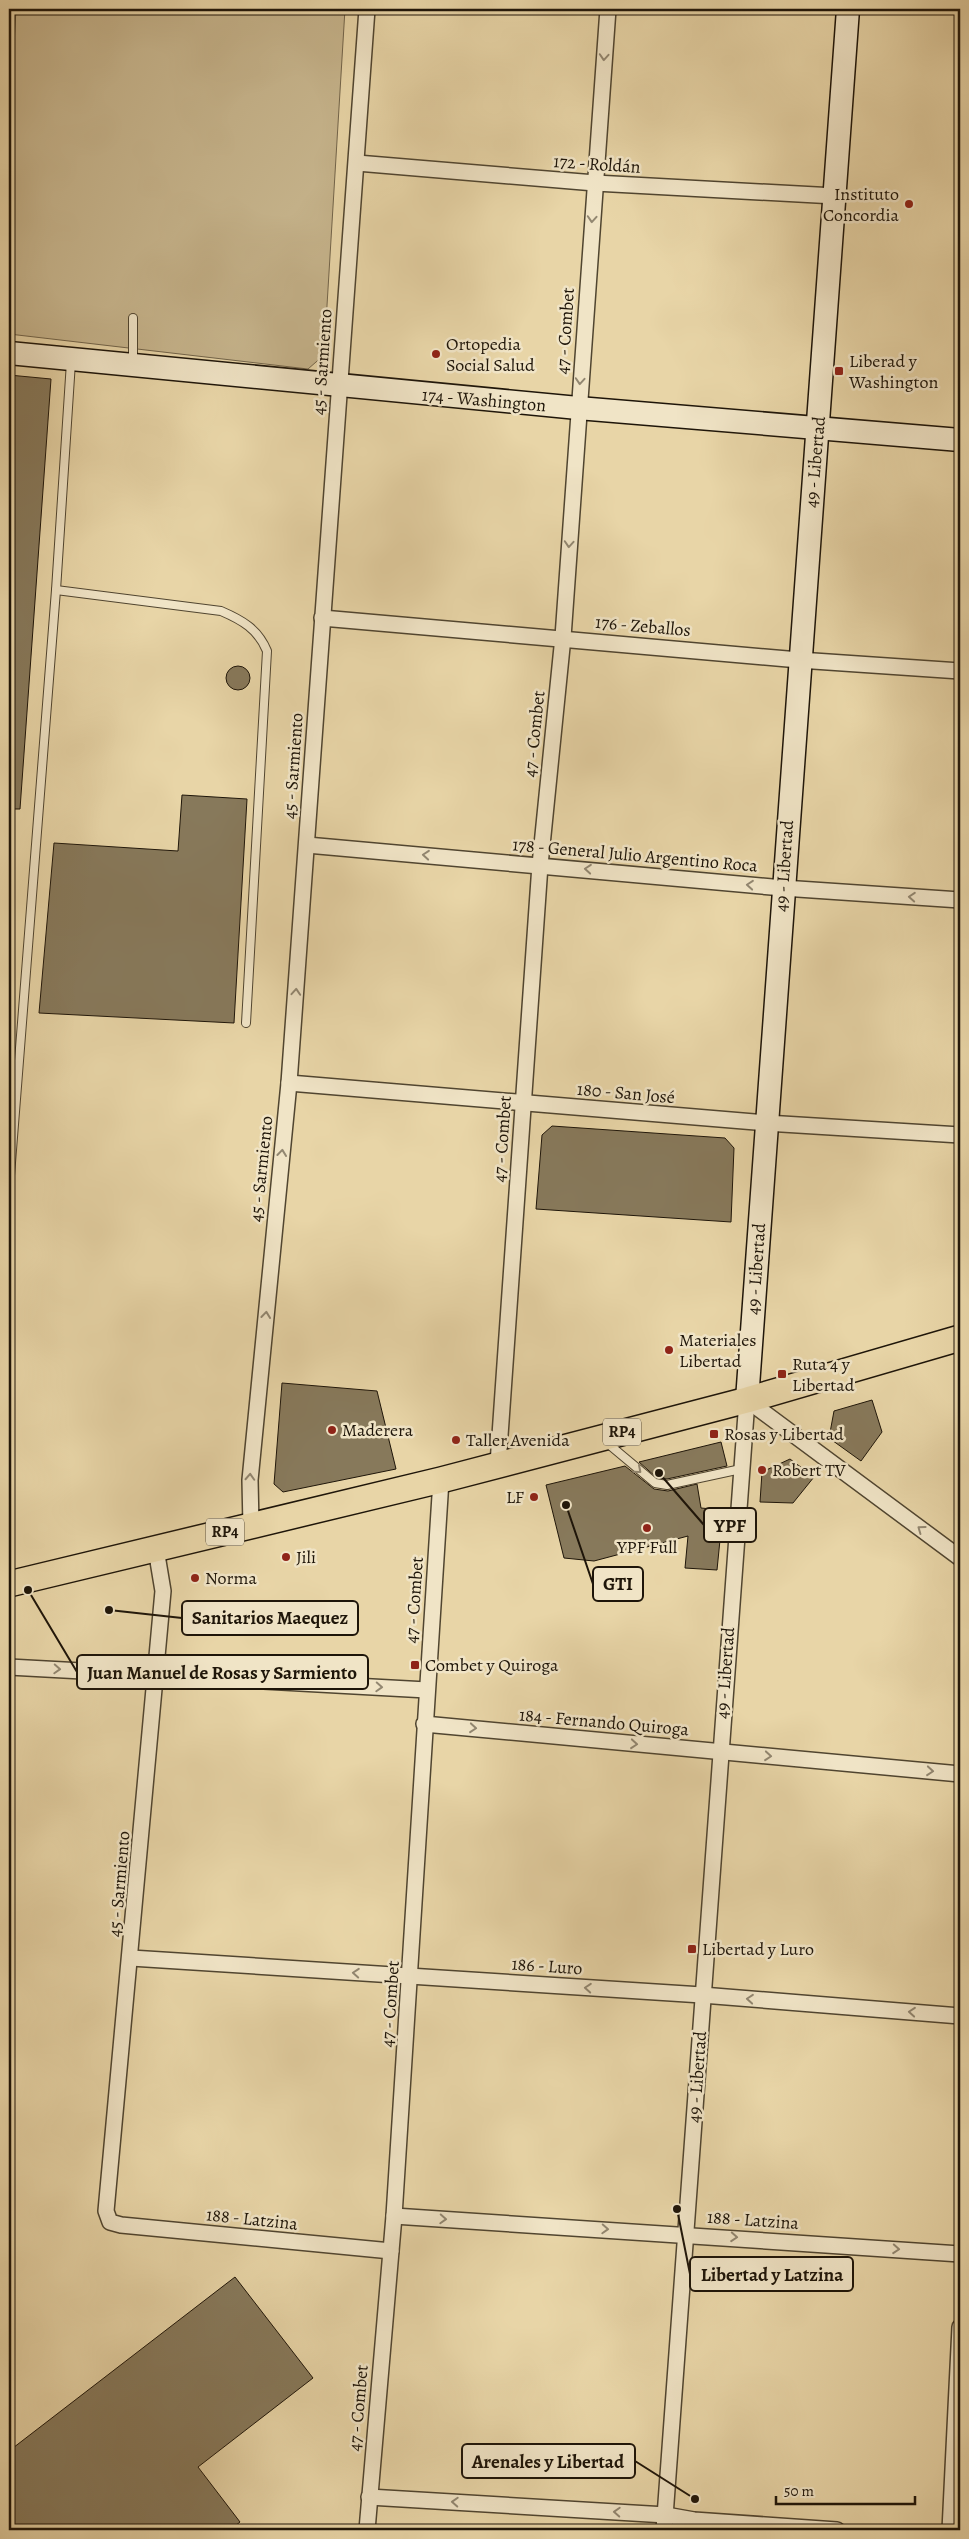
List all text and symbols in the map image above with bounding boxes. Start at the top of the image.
one-way arrow [599,54,610,62]
street label: 172 - Roldán [553,149,641,179]
place label: Instituto Concordia [823,182,900,227]
marker: Instituto Concordia [903,198,915,210]
one-way arrow [587,216,598,224]
street label: 47 - Combet [550,287,580,375]
street label: 45 - Sarmiento [306,308,338,416]
place label: Ortopedia Social Salud [446,332,535,377]
marker: Ortopedia Social Salud [430,348,442,360]
place label: Liberad y Washington [848,349,938,394]
marker: Liberad y Washington [833,365,845,377]
one-way arrow [574,378,585,386]
street label: 174 - Washington [421,383,547,417]
street label: 49 - Libertad [799,415,831,509]
one-way arrow [563,540,574,548]
street label: 176 - Zeballos [594,610,692,642]
street label: 47 - Combet [518,689,550,779]
street label: 45 - Sarmiento [277,712,309,820]
street label: 49 - Libertad [769,819,799,913]
street label: 178 - General Julio Argentino Roca [511,832,759,878]
one-way arrow [422,850,430,861]
one-way arrow [584,864,592,875]
one-way arrow [745,880,753,891]
one-way arrow [907,891,915,902]
one-way arrow [290,987,301,995]
street label: 180 - San José [576,1077,676,1109]
street label: 47 - Combet [487,1095,517,1183]
street label: 45 - Sarmiento [243,1115,279,1223]
one-way arrow [276,1149,287,1157]
street label: 49 - Libertad [741,1222,771,1316]
one-way arrow [260,1311,271,1319]
place label: Materiales Libertad [679,1328,757,1373]
marker: Materiales Libertad [663,1344,675,1356]
place label: Ruta 4 y Libertad [792,1352,855,1397]
marker: Ruta 4 y Libertad [776,1368,788,1380]
place label: Maderera [342,1418,414,1442]
road number: RP4 [603,1418,641,1445]
place label: Rosas y Libertad [724,1422,844,1446]
marker: Maderera [326,1424,338,1436]
place label: Taller Avenida [466,1428,570,1452]
marker: Rosas y Libertad [708,1428,720,1440]
marker: Taller Avenida [450,1434,462,1446]
place label: Robert TV [772,1458,846,1482]
one-way arrow [632,1464,641,1473]
marker: Robert TV [756,1464,768,1476]
one-way arrow [245,1473,256,1481]
place label: LF [506,1485,524,1509]
marker: LF [528,1491,540,1503]
callout: YPF [704,1508,756,1542]
text: YPF [713,1513,747,1539]
road number: RP4 [206,1518,244,1545]
marker: YPF Full [641,1522,653,1534]
one-way arrow [917,1526,927,1535]
place label: YPF Full [616,1535,678,1559]
place label: Jili [296,1545,316,1569]
marker: Jili [280,1551,292,1563]
street label: 47 - Combet [399,1556,429,1644]
place label: Norma [205,1566,257,1590]
callout: GTI [593,1567,643,1601]
text: GTI [603,1571,633,1597]
marker: Norma [189,1572,201,1584]
callout: Sanitarios Maequez [182,1601,358,1635]
text: Sanitarios Maequez [192,1605,349,1631]
street label: 49 - Libertad [710,1626,740,1720]
place label: Combet y Quiroga [425,1653,559,1677]
callout: Juan Manuel de Rosas y Sarmiento [77,1655,368,1689]
marker: Combet y Quiroga [409,1659,421,1671]
text: Juan Manuel de Rosas y Sarmiento [87,1660,357,1686]
one-way arrow [54,1664,62,1675]
one-way arrow [376,1682,384,1693]
street label: 184 - Fernando Quiroga [518,1703,690,1741]
one-way arrow [469,1723,477,1734]
one-way arrow [631,1738,639,1749]
one-way arrow [764,1750,772,1761]
one-way arrow [926,1765,934,1776]
street label: 45 - Sarmiento [102,1830,136,1938]
place label: Libertad y Luro [702,1937,814,1961]
marker: Libertad y Luro [686,1943,698,1955]
street label: 186 - Luro [511,1952,583,1980]
street label: 47 - Combet [375,1960,405,2048]
one-way arrow [351,1967,359,1978]
one-way arrow [583,1982,591,1993]
one-way arrow [745,1994,753,2005]
one-way arrow [907,2006,915,2017]
street label: 49 - Libertad [682,2030,712,2124]
street label: 188 - Latzina [205,2202,300,2236]
street label: 188 - Latzina [706,2205,800,2235]
one-way arrow [439,2214,447,2225]
one-way arrow [601,2224,609,2235]
one-way arrow [730,2232,738,2243]
one-way arrow [892,2243,900,2254]
callout: Libertad y Latzina [690,2257,853,2291]
text: Libertad y Latzina [701,2262,844,2288]
street label: 47 - Combet [342,2364,374,2452]
callout: Arenales y Libertad [462,2444,635,2478]
text: Arenales y Libertad [471,2449,625,2475]
scale bar [776,2474,915,2506]
text: 50 m [784,2481,814,2501]
one-way arrow [450,2496,458,2507]
one-way arrow [613,2506,621,2517]

